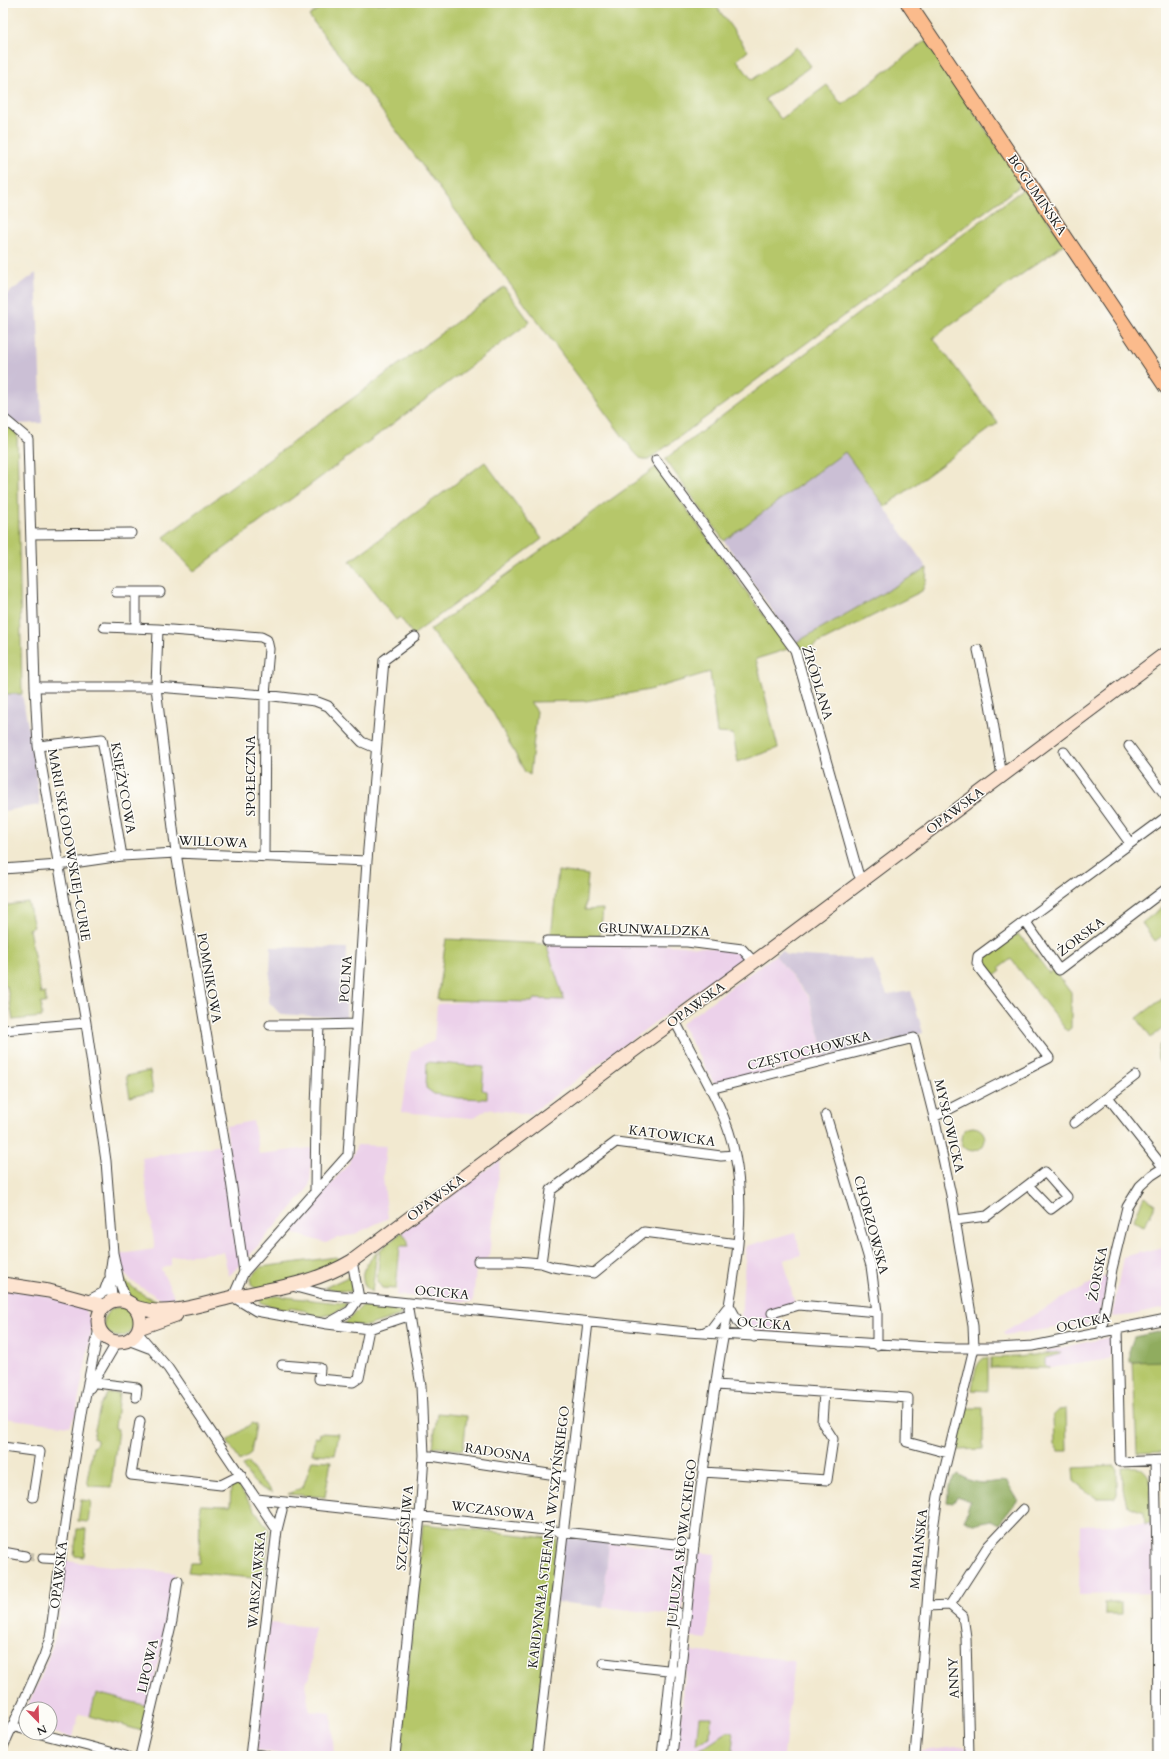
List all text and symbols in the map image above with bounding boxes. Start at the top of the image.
street label: BOGUMIŃSKA [1003,151,1071,240]
street label: ŹRÓDLANA [797,644,837,723]
street label: SPOŁECZNA [242,735,260,816]
street label: KSIĘŻYCOWA [106,741,140,836]
street label: MARII SKŁODOWSKIEJ-CURIE [43,747,95,943]
street label: OPAWSKA [922,783,988,839]
street label: WILLOWA [177,832,249,852]
street label: ŻORSKA [1054,913,1109,961]
street label: GRUNWALDZKA [598,919,711,941]
street label: POMNIKOWA [192,932,226,1025]
street label: POLNA [335,954,357,1003]
street label: OPAWSKA [663,977,729,1032]
street label: CZĘSTOCHOWSKA [746,1027,873,1075]
street label: MYSŁOWICKA [930,1078,969,1175]
street label: KATOWICKA [627,1121,717,1151]
street label: OPAWSKA [403,1170,469,1226]
street label: CHORZOWSKA [849,1174,893,1277]
street label: ŻORSKA [1084,1245,1112,1303]
street label: OCICKA [414,1282,471,1304]
street label: OCICKA [1054,1308,1112,1337]
street label: OCICKA [736,1313,793,1335]
street label: KARDYNAŁA STEFANA WYSZYŃSKIEGO [524,1405,574,1669]
street label: RADOSNA [464,1439,533,1467]
street label: JULIUSZA SŁOWACKIEGO [663,1458,701,1630]
street label: SZCZĘŚLIWA [392,1484,418,1571]
street label: WCZASOWA [449,1497,537,1525]
street label: MARIAŃSKA [906,1507,932,1590]
street label: WARSZAWSKA [244,1530,270,1630]
street label: OPAWSKA [46,1539,72,1610]
street label: LIPOWA [133,1637,163,1695]
street label: ANNY [944,1657,964,1699]
north arrow [18,1701,58,1741]
text: N [34,1721,49,1739]

